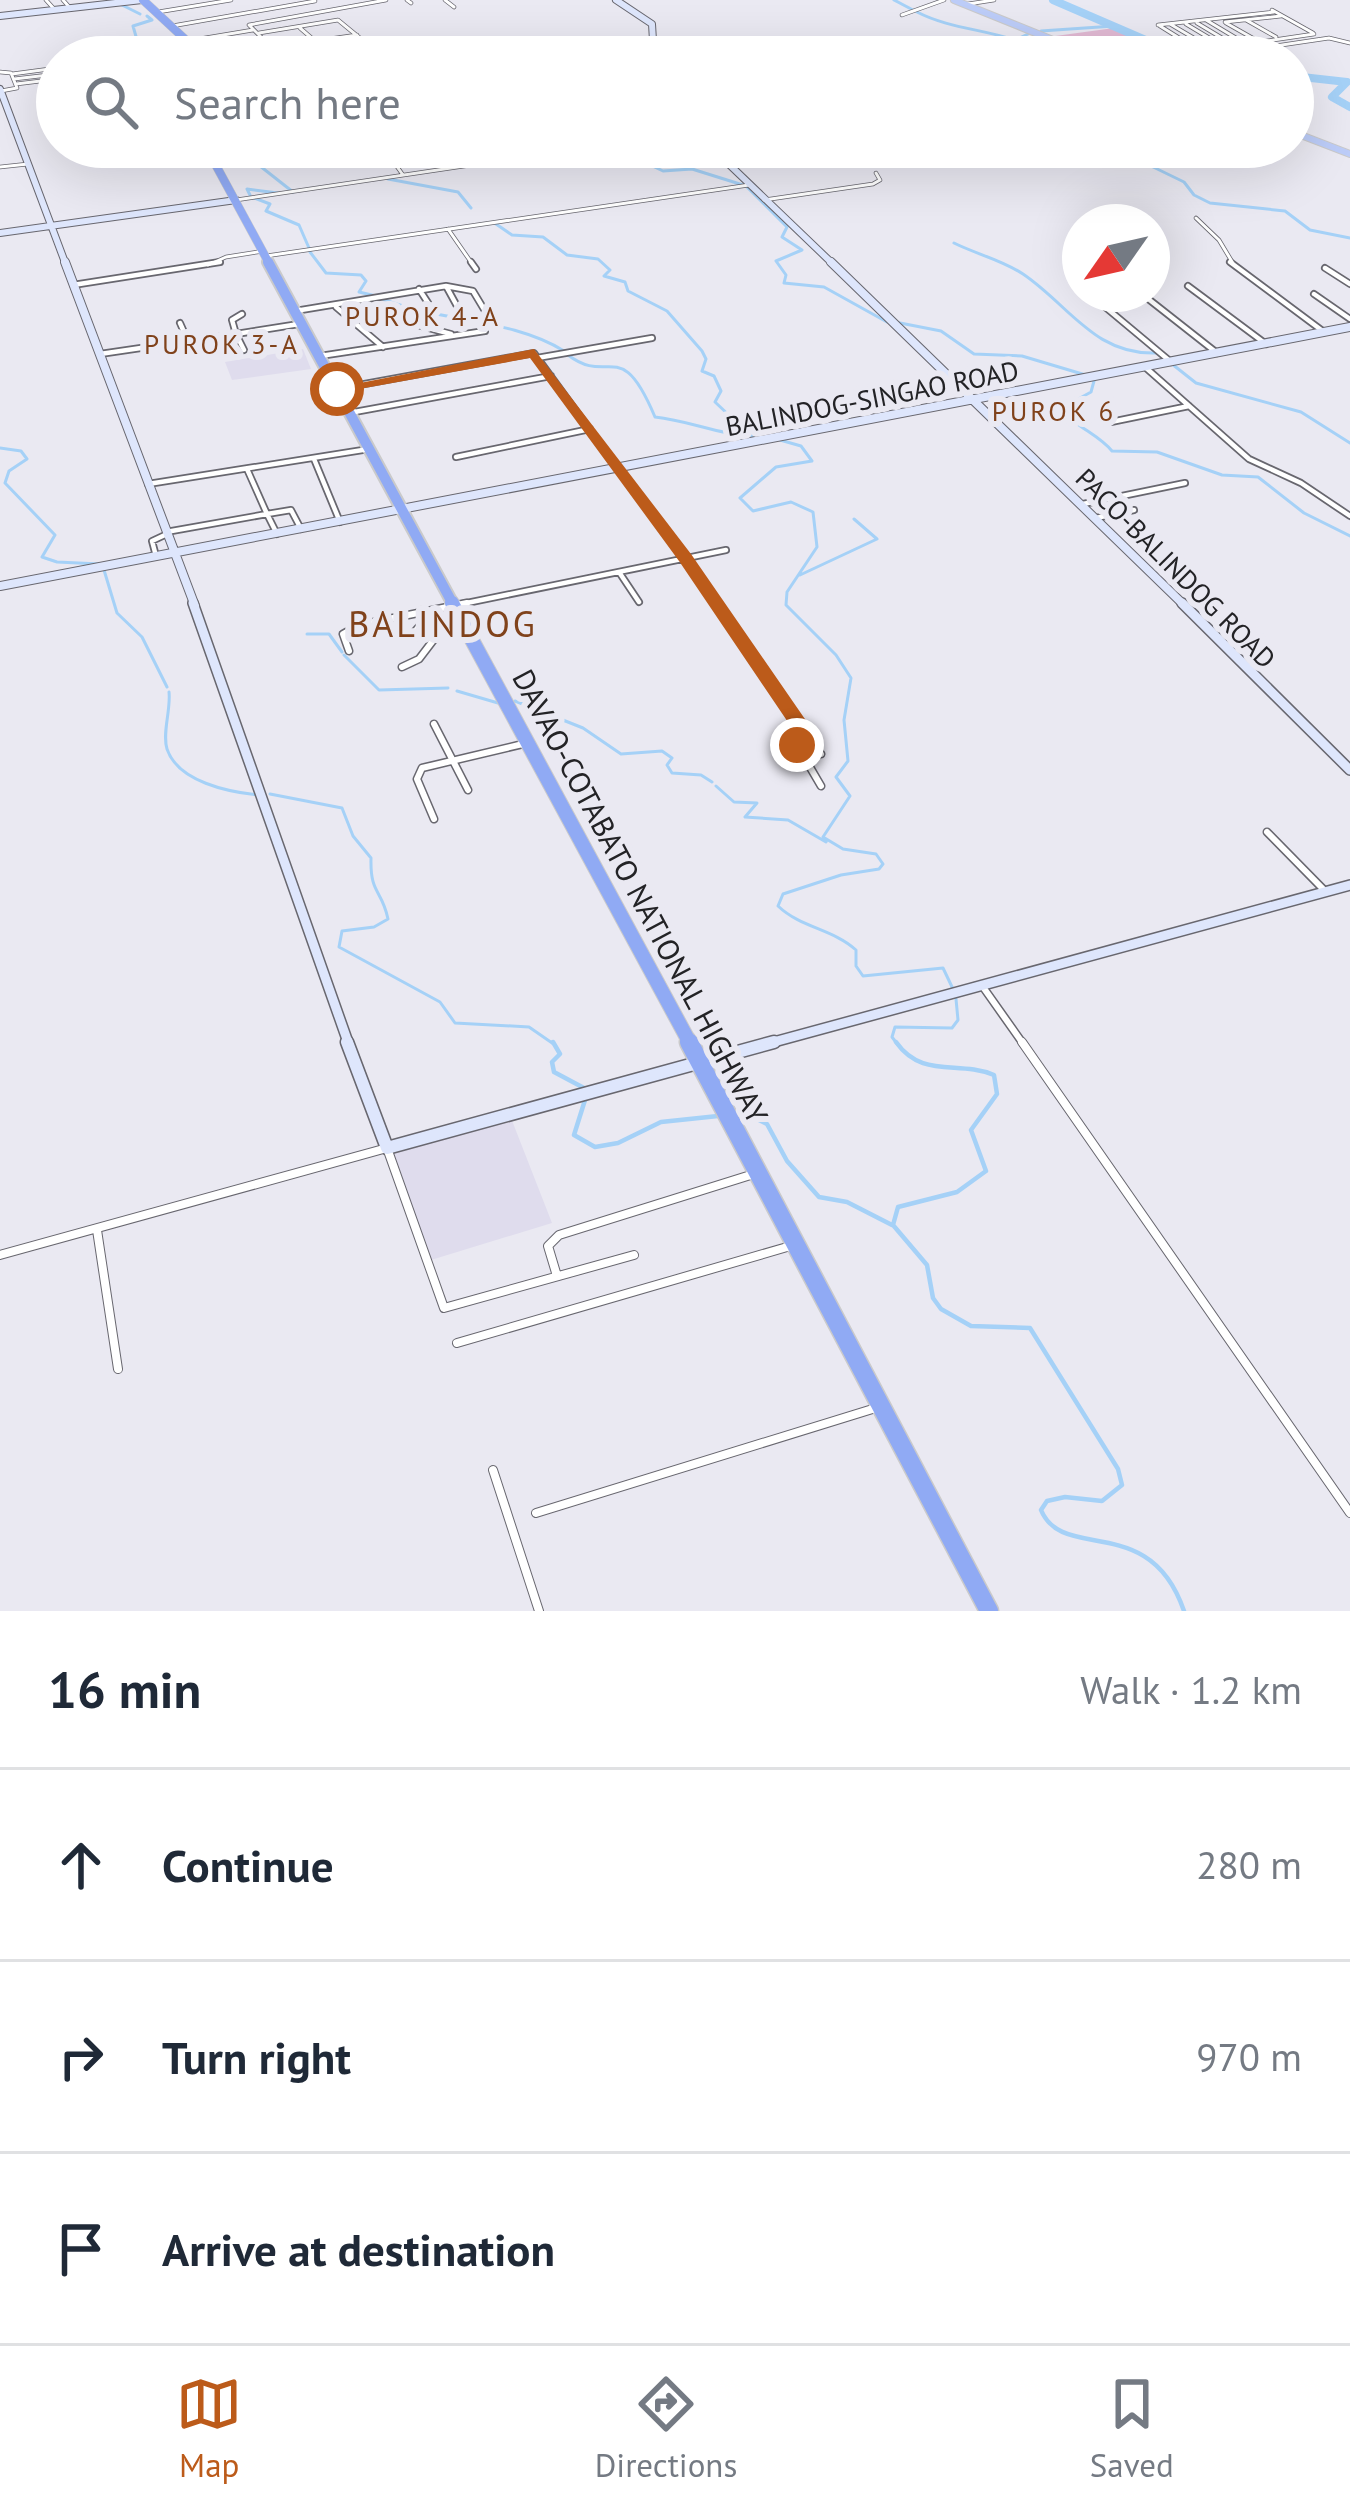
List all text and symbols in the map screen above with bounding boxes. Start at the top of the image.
search box [36,36,1314,168]
icon: search [78,69,144,135]
text: Search here [174,73,401,131]
north arrow [1062,204,1170,312]
district label: PUROK 4-A [345,299,501,333]
district label: PUROK 3-A [144,327,300,361]
street label: BALINDOG-SINGAO ROAD [723,353,1021,443]
route start [310,362,364,416]
district label: PUROK 6 [992,394,1116,428]
street label: PACO-BALINDOG ROAD [1069,461,1283,675]
district label: BALINDOG [348,600,538,647]
street label: DAVAO-COTABATO NATIONAL HIGHWAY [504,662,778,1130]
route end [770,718,824,772]
text: 16 min [48,1656,201,1722]
text: Walk · 1.2 km [1080,1664,1302,1715]
icon: ahead [48,1832,114,1898]
text: Continue [162,1836,334,1894]
text: 280 m [1196,1839,1302,1890]
icon: right [48,2024,114,2090]
text: Turn right [162,2028,351,2086]
text: 970 m [1196,2031,1302,2082]
icon: arrive [48,2216,114,2282]
text: Arrive at destination [162,2220,555,2278]
tab: Map [176,2371,242,2486]
tab: Directions [595,2371,737,2486]
tab: Saved [1090,2371,1174,2486]

